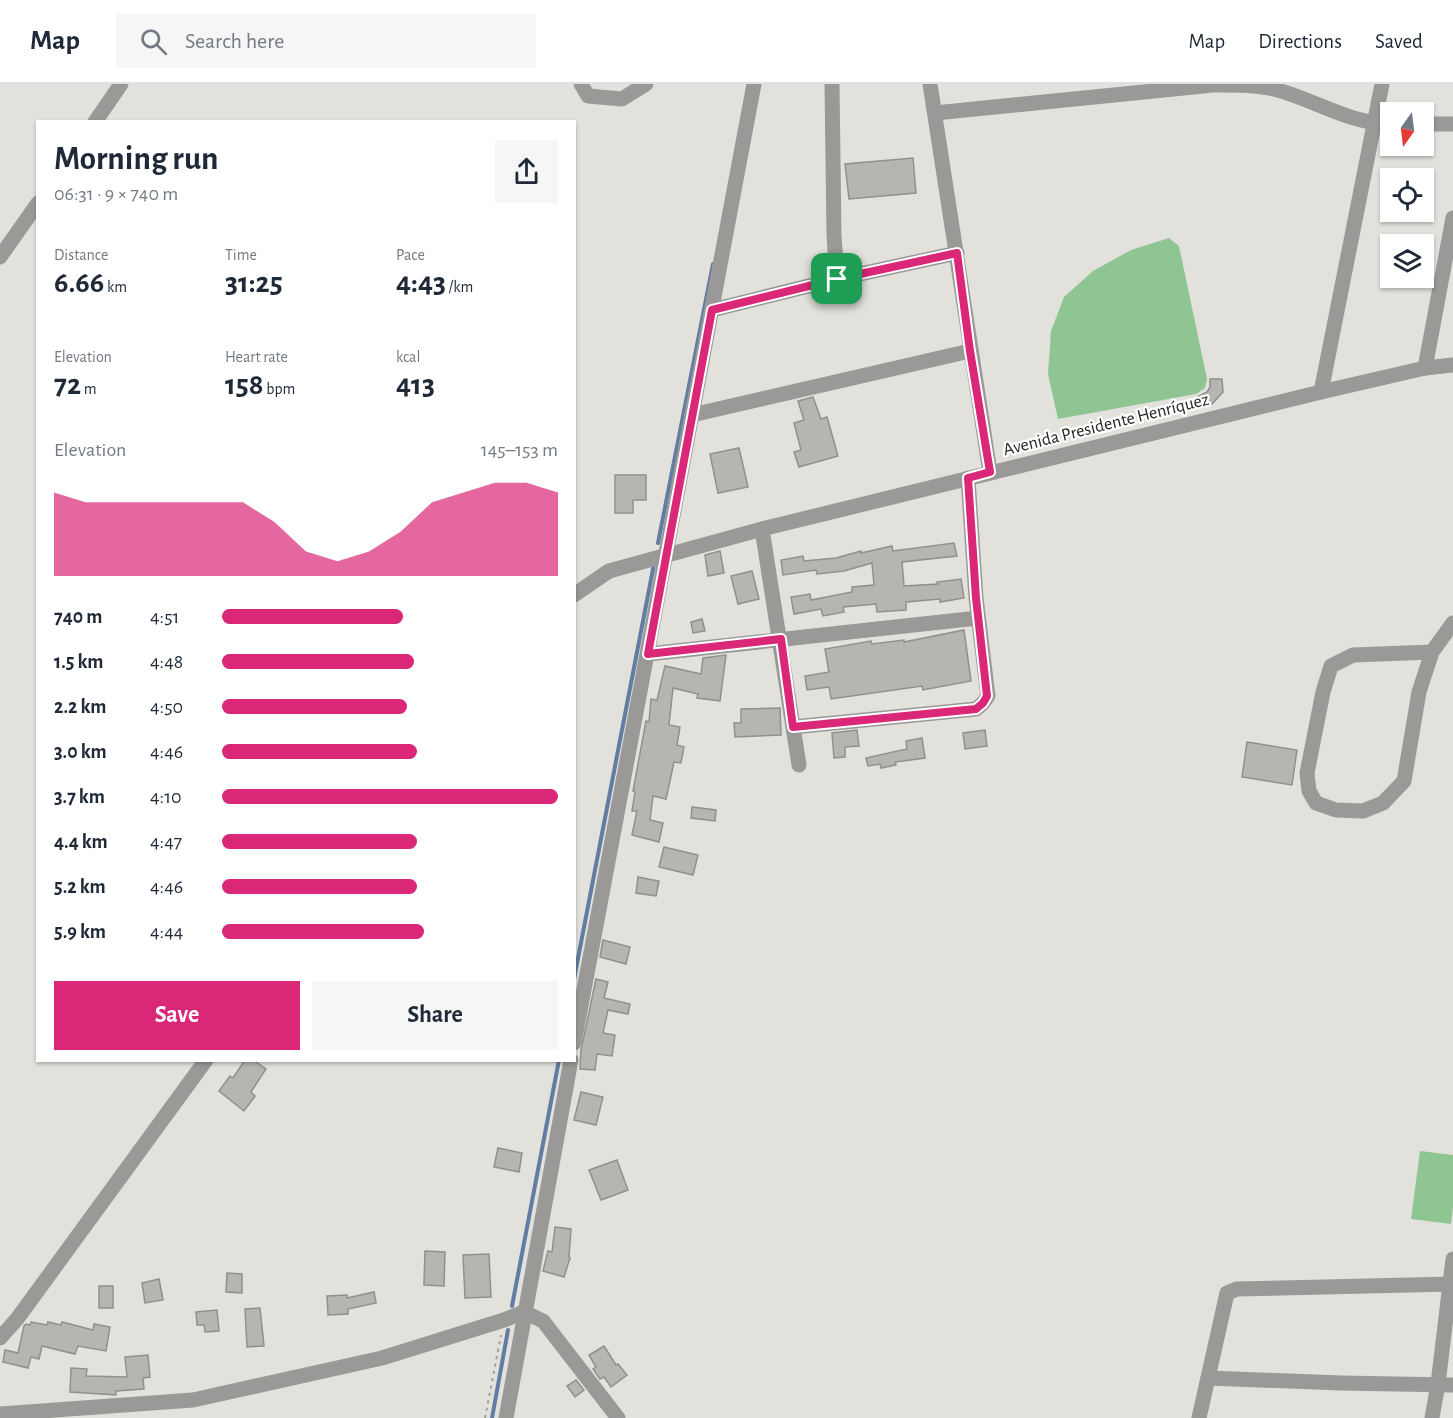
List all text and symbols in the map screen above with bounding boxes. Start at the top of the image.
search box [116,14,536,68]
icon: search [137,25,170,58]
text: Map [30,27,80,55]
text: Search here [185,30,284,52]
text: Map [1189,31,1225,52]
text: Directions [1258,31,1342,52]
text: Saved [1375,31,1423,52]
north arrow [1380,102,1434,156]
map controls [1380,102,1434,288]
button: share [495,140,558,203]
text: Morning run [54,143,218,176]
button: locate [1380,168,1434,222]
text: 06:31 · 9 × 740 m [54,184,178,204]
button: layers [1380,234,1434,288]
text: Distance [54,247,108,263]
text: Time [225,247,257,263]
text: Pace [396,247,425,263]
pin [811,253,862,304]
icon: arrive [820,262,853,295]
text: 6.66 [54,268,104,298]
text: 31:25 [225,268,283,298]
text: 4:43 [396,268,446,298]
text: km [104,279,127,295]
text: /km [446,279,473,295]
text: Elevation [54,349,112,365]
text: Heart rate [225,349,288,365]
text: kcal [396,349,420,365]
text: 72 [54,370,81,400]
text: 158 [225,370,264,400]
text: 413 [396,370,435,400]
text: m [81,381,97,397]
text: bpm [264,381,295,397]
street label: Avenida Presidente Henríquez [1001,391,1211,459]
text: Elevation [54,440,126,460]
text: 145–153 m [481,440,558,460]
text: 740 m [54,607,102,627]
text: 4:51 [150,607,179,627]
text: 1.5 km [54,652,103,672]
text: 4:48 [150,652,183,672]
text: 2.2 km [54,697,106,717]
text: 4:50 [150,697,183,717]
text: 3.0 km [54,742,107,762]
text: 4:46 [150,742,183,762]
text: 3.7 km [54,787,105,807]
text: 4:10 [150,787,182,807]
text: 4.4 km [54,832,108,852]
text: 4:47 [150,832,182,852]
text: 5.2 km [54,877,106,897]
text: 4:46 [150,877,183,897]
text: 5.9 km [54,922,106,942]
text: 4:44 [150,922,183,942]
button: Save [54,981,300,1050]
button: Share [312,981,558,1050]

